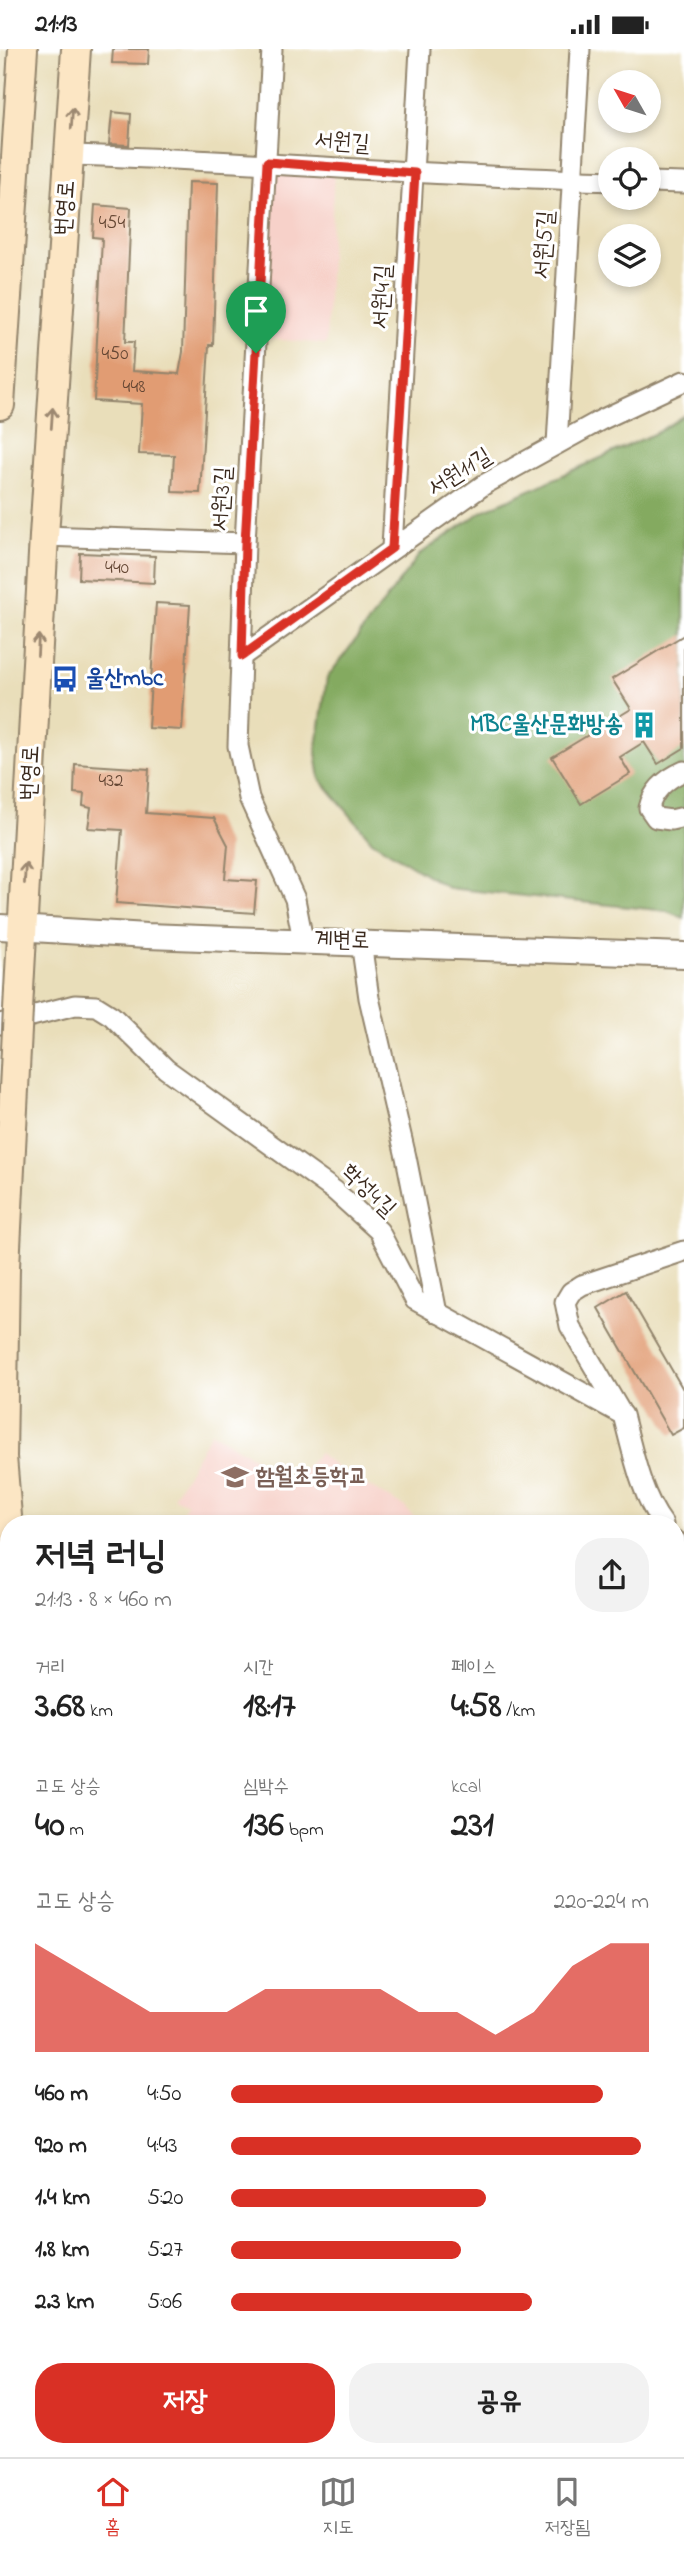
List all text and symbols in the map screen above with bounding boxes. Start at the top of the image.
text: 21:13 [35,6,77,44]
north arrow [598,70,662,133]
map controls [598,70,661,287]
one-way arrow [66,107,79,130]
street label: 서원길 [313,125,371,161]
button: locate [598,147,661,210]
street label: 번영로 [48,179,84,237]
house number: 454 [99,210,125,237]
street label: 서원5길 [526,210,564,280]
button: layers [598,224,661,287]
street label: 서원4길 [365,264,401,330]
pin [226,281,286,353]
icon: arrive [237,292,275,330]
house number: 450 [102,341,128,368]
house number: 448 [123,374,145,401]
one-way arrow [45,407,58,430]
street label: 서원11길 [422,440,498,506]
street label: 서원3길 [205,466,241,532]
house number: 440 [105,555,129,582]
one-way arrow [32,635,45,657]
place label: 울산mbc [86,663,164,696]
bus stop icon: 울산mbc [50,664,80,694]
place label: MBC울산문화방송 [470,709,623,742]
building icon: MBC울산문화방송 [629,710,659,740]
street label: 번영로 [13,744,49,802]
house number: 432 [98,768,124,795]
one-way arrow [19,861,32,884]
street label: 계변로 [314,924,370,958]
street label: 학성4길 [333,1157,403,1225]
place label: 함월초등학교 [255,1461,367,1494]
school or university icon: 함월초등학교 [220,1462,250,1492]
text: 저녁 러닝 [35,1530,167,1586]
button: share [575,1538,649,1612]
text: 21:13 · 8 × 460 m [35,1584,172,1617]
text: 거리 [35,1655,66,1682]
text: 시간 [243,1655,274,1682]
text: 페이스 [451,1655,497,1682]
text: 3.68 [35,1682,85,1733]
text: 18:17 [243,1682,296,1733]
text: 4:58 [451,1682,502,1733]
text: km [85,1698,113,1725]
text: /km [502,1698,535,1725]
text: 고도 상승 [35,1774,101,1801]
text: 심박수 [243,1774,289,1801]
text: kcal [451,1774,481,1801]
text: 40 [35,1801,65,1852]
text: 136 [243,1801,284,1852]
text: 231 [451,1801,494,1852]
text: m [65,1817,84,1844]
text: bpm [284,1817,324,1844]
text: 고도 상승 [35,1886,115,1919]
text: 220–224 m [554,1886,649,1919]
text: 460 m [35,2078,88,2111]
text: 4:50 [147,2078,182,2111]
text: 920 m [35,2130,87,2163]
text: 4:43 [147,2130,177,2163]
text: 1.4 km [35,2182,90,2215]
text: 5:20 [147,2182,183,2215]
text: 1.8 km [35,2234,89,2267]
text: 5:27 [147,2234,183,2267]
text: 2.3 km [35,2286,94,2319]
text: 5:06 [147,2286,182,2319]
button: 저장 [35,2363,335,2443]
button: 공유 [349,2363,649,2443]
tab: 홈 [94,2473,132,2542]
tab: 지도 [319,2473,357,2542]
tab: 저장됨 [544,2473,590,2542]

